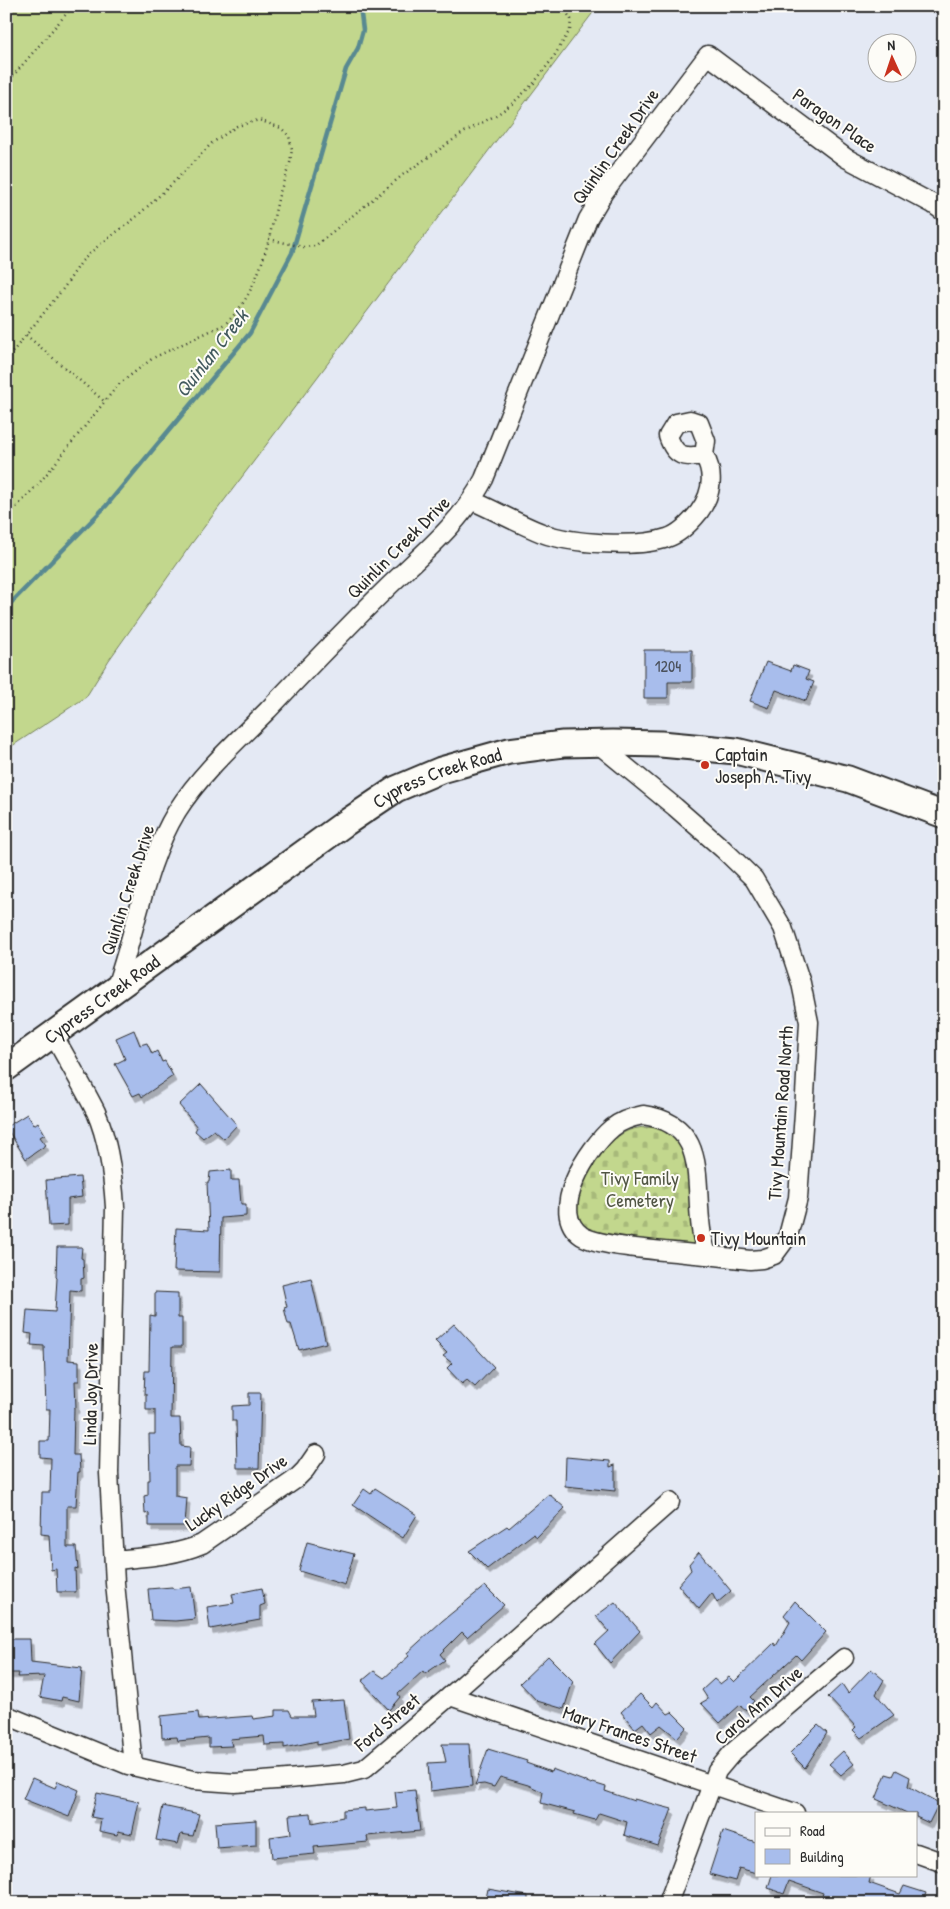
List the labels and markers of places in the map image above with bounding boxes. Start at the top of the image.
place label: Captain Joseph A. Tivy [715,741,812,789]
marker: Captain Joseph A. Tivy [699,759,711,771]
place label: Tivy Mountain [711,1225,806,1251]
marker: Tivy Mountain [695,1232,707,1244]

